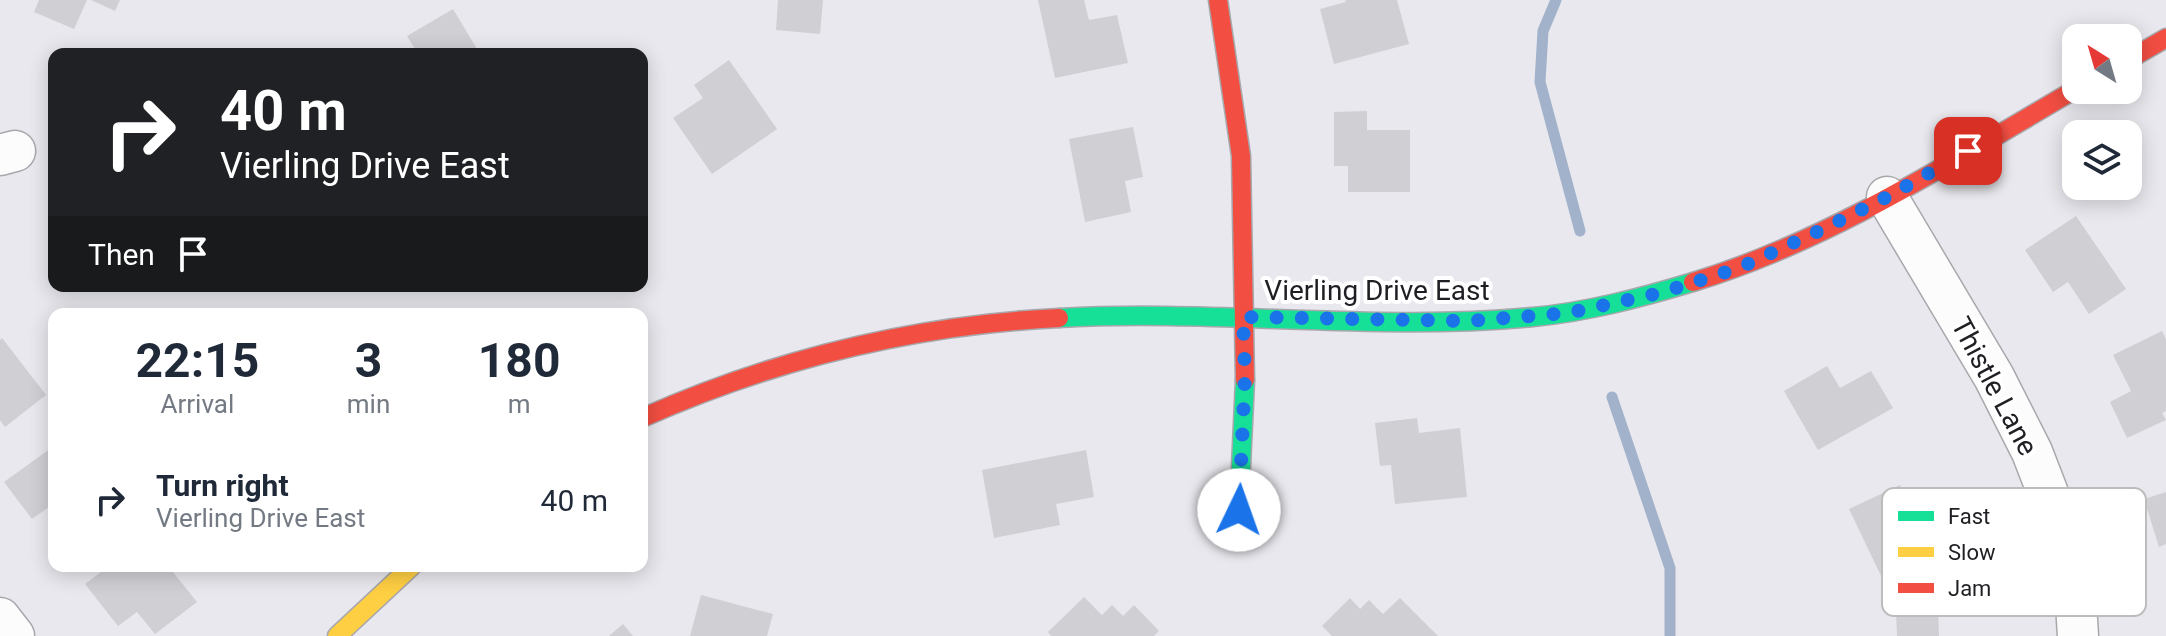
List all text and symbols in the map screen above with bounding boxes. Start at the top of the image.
north arrow [2062,24,2142,104]
map controls [2062,24,2142,200]
text: 40 m [220,78,347,144]
icon: right [88,80,192,184]
pin [1934,117,2002,185]
button: layers [2062,120,2142,200]
icon: arrive [1946,129,1990,173]
text: Vierling Drive East [220,145,510,187]
icon: arrive [171,232,215,276]
text: Then [88,237,155,272]
street label: Vierling Drive East [1264,274,1490,307]
street label: Thistle Lane [1944,311,2045,461]
text: 22:15 [136,332,259,389]
text: 3 [355,332,382,389]
text: 180 [478,332,560,389]
text: Arrival [161,389,234,419]
text: min [347,389,390,419]
text: m [508,389,531,419]
text: Turn right [156,468,289,503]
position arrow [1197,468,1281,552]
icon: right [88,478,132,522]
text: 40 m [541,483,608,518]
legend [1882,488,2146,616]
text: Vierling Drive East [156,503,365,533]
text: Fast [1948,504,1990,529]
text: Slow [1948,540,1996,565]
text: Jam [1948,576,1991,601]

